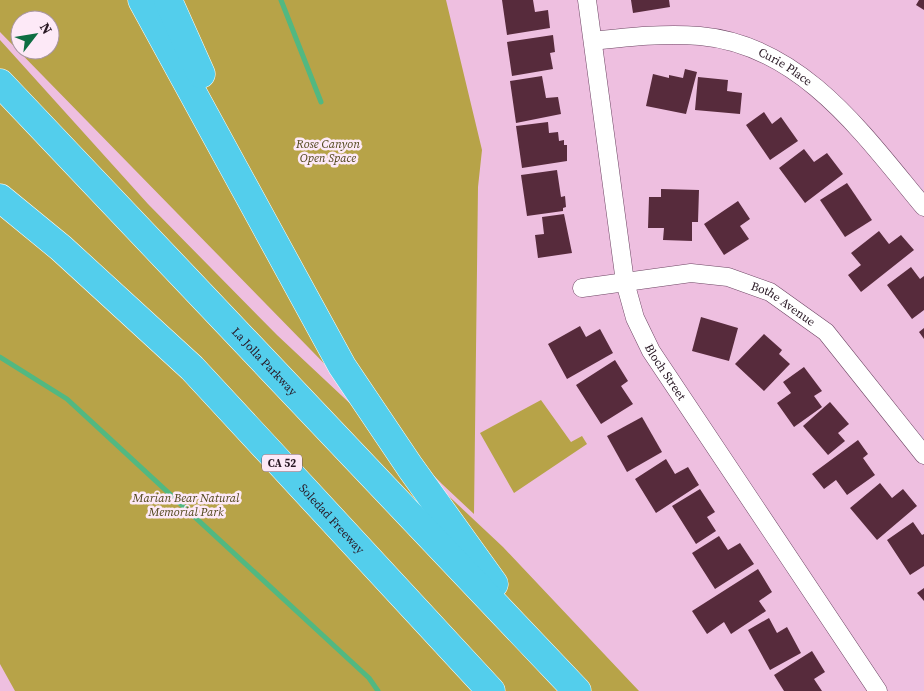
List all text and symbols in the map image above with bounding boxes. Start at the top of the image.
north arrow [10,10,60,60]
text: N [35,19,57,38]
street label: Curie Place [756,44,816,90]
park label: Rose Canyon Open Space [295,136,360,166]
street label: Bothe Avenue [749,278,819,330]
street label: La Jolla Parkway [228,324,301,400]
street label: Bloch Street [641,341,690,403]
road number: CA 52 [262,454,302,472]
street label: Soledad Freeway [295,480,368,558]
park label: Marian Bear Natural Memorial Park [132,490,240,520]

